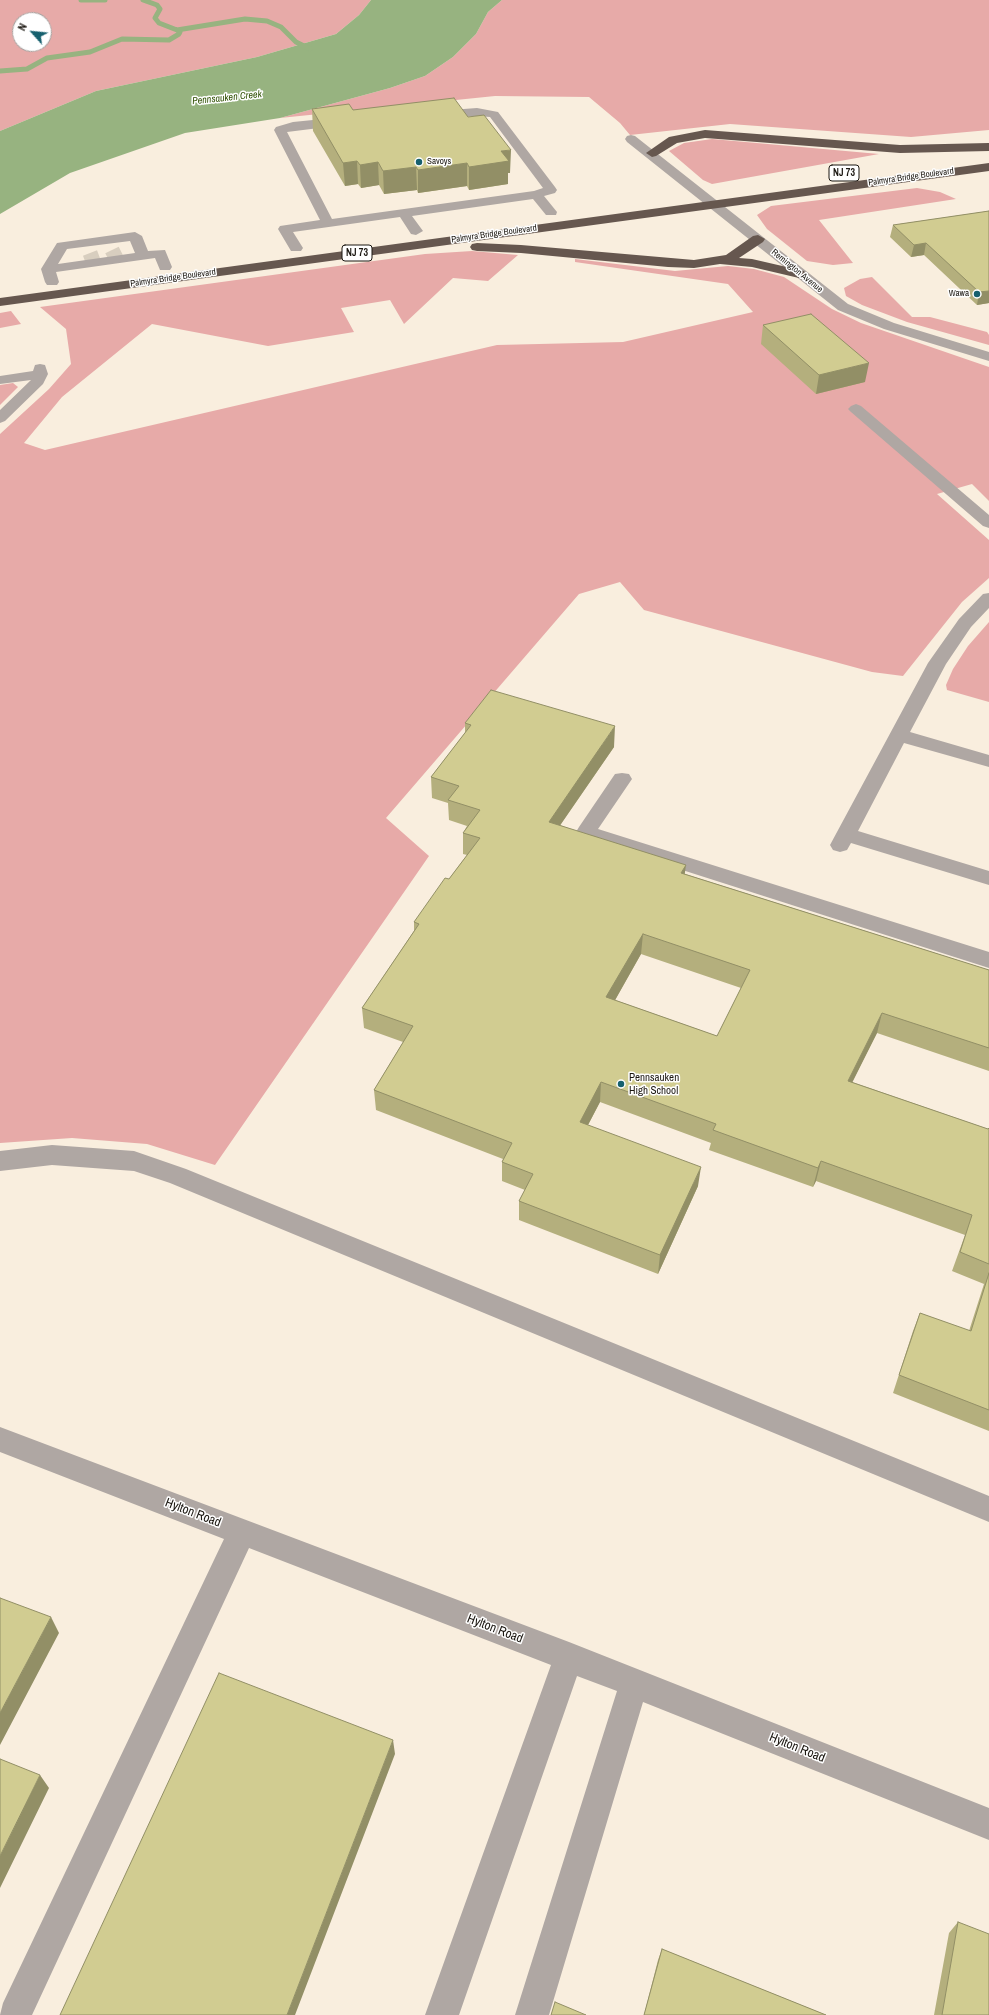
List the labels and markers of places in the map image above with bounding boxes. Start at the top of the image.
marker: Savoys [414,157,424,167]
place label: Savoys [427,157,451,167]
place label: Wawa [949,289,969,299]
marker: Wawa [972,289,982,299]
place label: Pennsauken High School [629,1071,679,1097]
marker: Pennsauken High School [616,1079,626,1089]

